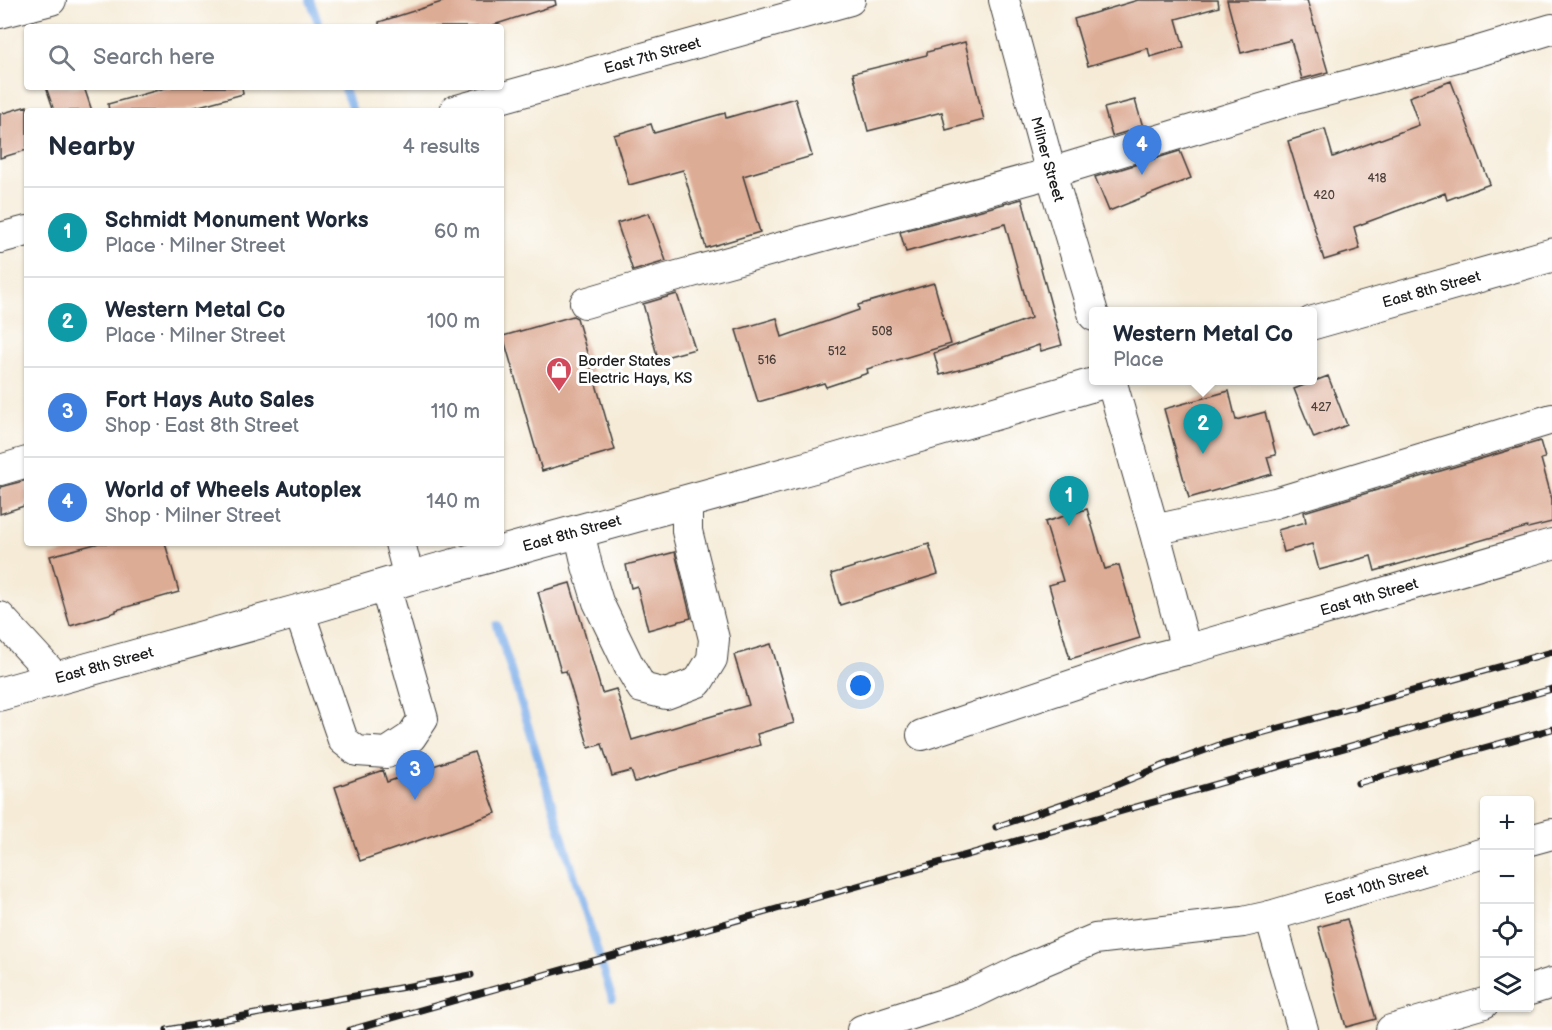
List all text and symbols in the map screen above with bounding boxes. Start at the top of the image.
search box [24,24,504,90]
street label: East 7th Street [602,33,703,78]
icon: search [45,41,78,74]
text: Search here [93,44,215,71]
street label: Milner Street [1027,114,1069,204]
pin: 4 [1122,126,1162,175]
text: Nearby [48,132,135,163]
text: 4 results [402,135,480,159]
house number: 418 [1368,171,1386,186]
house number: 420 [1313,188,1335,203]
text: Schmidt Monument Works [105,207,369,234]
text: 1 [63,220,72,244]
text: 60 m [434,220,480,244]
text: Place · Milner Street [105,234,285,258]
street label: East 8th Street [1380,266,1483,312]
text: Western Metal Co [105,297,285,324]
popup [1089,307,1317,385]
text: 2 [62,310,73,334]
text: 100 m [427,310,480,334]
text: Western Metal Co [1113,321,1293,348]
text: Place · Milner Street [105,324,285,348]
house number: 508 [872,324,892,339]
house number: 512 [828,344,846,359]
text: Place [1113,348,1164,372]
place label: Border States Electric Hays, KS [578,352,692,388]
house number: 516 [758,353,776,368]
shop icon: Border States Electric Hays, KS [544,355,574,393]
text: Fort Hays Auto Sales [105,387,314,414]
text: 3 [62,400,73,424]
text: 110 m [431,400,480,424]
house number: 427 [1311,400,1331,415]
pin: 2 [1184,404,1222,454]
text: Shop · East 8th Street [105,414,299,438]
pin: 1 [1050,476,1088,526]
text: World of Wheels Autoplex [105,477,361,504]
text: 4 [62,490,73,514]
text: 140 m [426,490,480,514]
text: Shop · Milner Street [105,504,281,528]
street label: East 8th Street [520,510,623,556]
street label: East 9th Street [1318,574,1421,620]
street label: East 8th Street [53,642,156,688]
your location [846,671,875,700]
pin: 3 [396,750,434,800]
map controls [1480,796,1534,1012]
button: + [1480,796,1534,850]
button: − [1480,850,1534,904]
street label: East 10th Street [1322,860,1431,909]
button: locate [1480,904,1534,958]
button: layers [1480,958,1534,1012]

